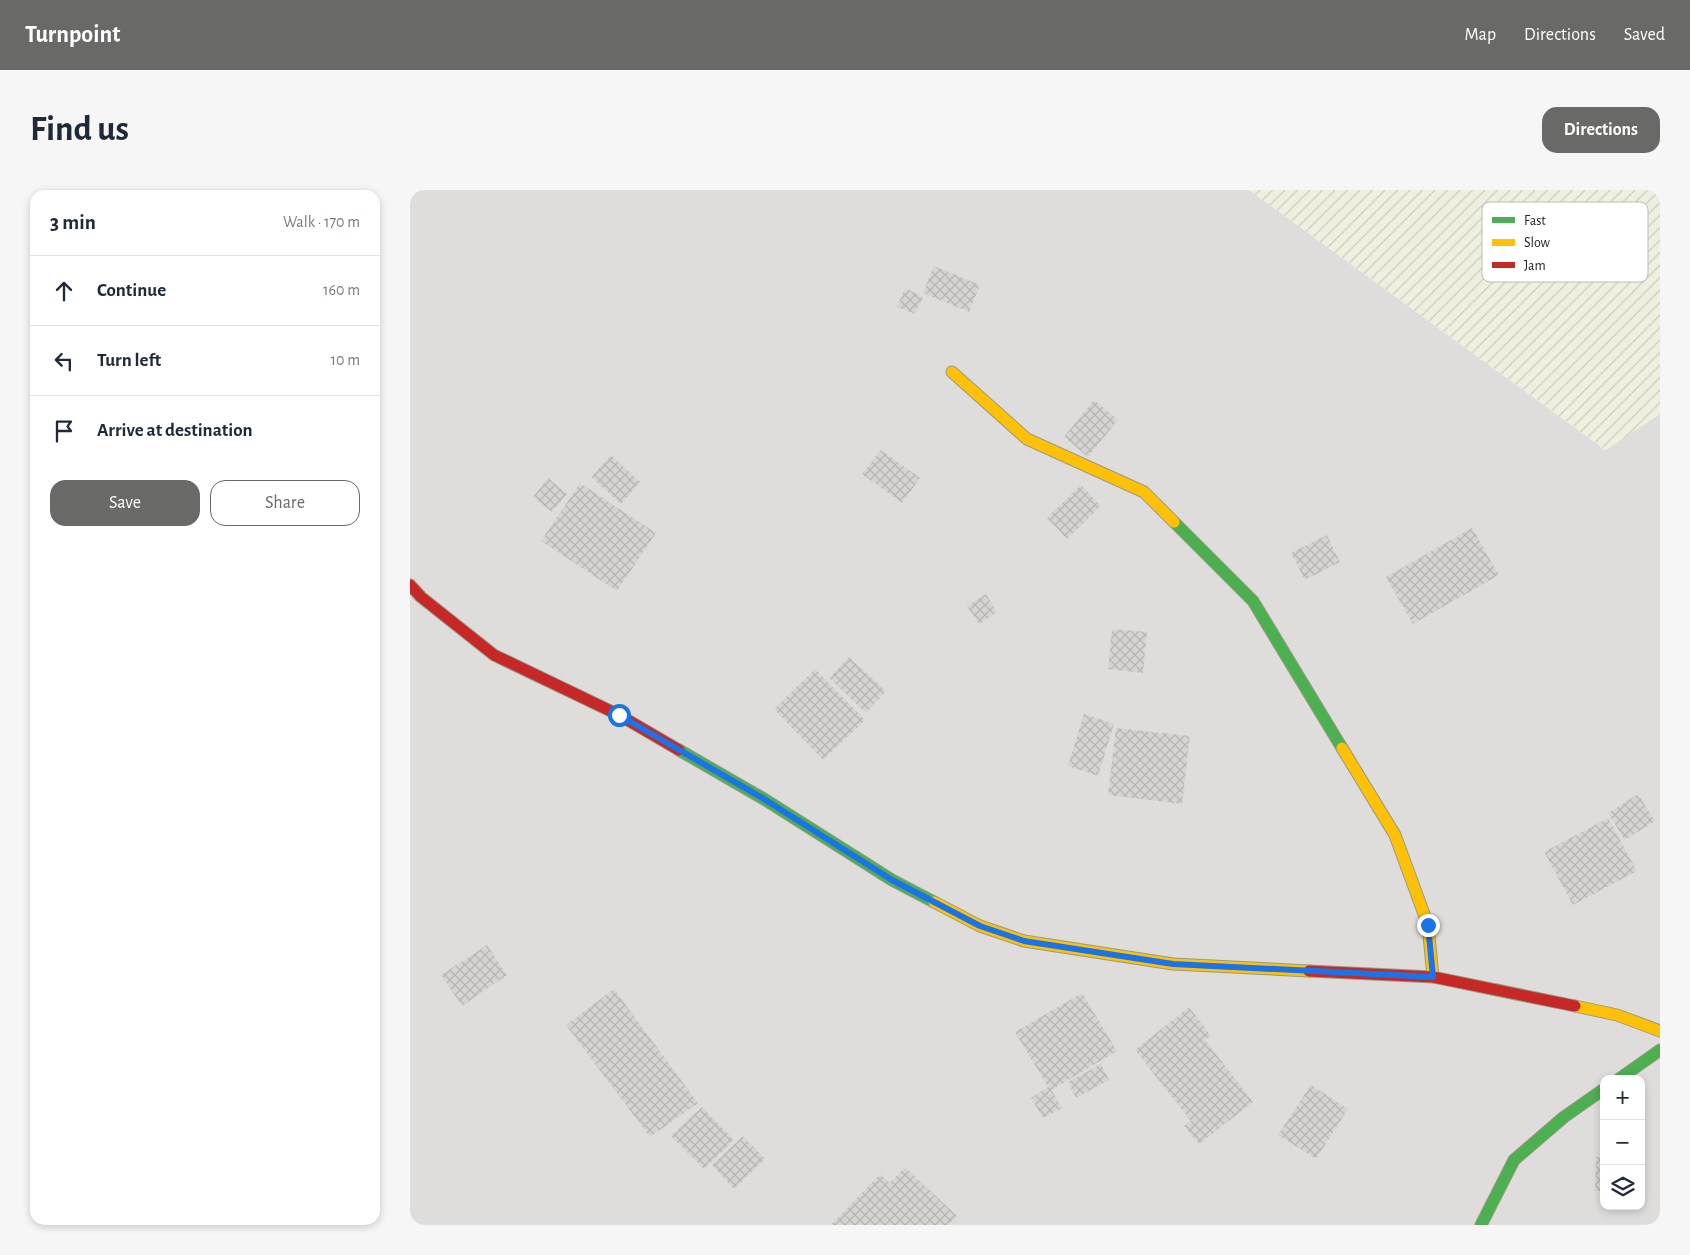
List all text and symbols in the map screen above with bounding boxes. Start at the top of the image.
text: Turnpoint [25,23,120,47]
text: Map [1465,26,1496,44]
text: Directions [1524,26,1596,44]
text: Saved [1624,26,1665,44]
button: Directions [1542,107,1660,153]
text: Find us [30,112,129,147]
legend [1482,202,1648,282]
text: 3 min [50,212,96,233]
text: Walk · 170 m [283,214,360,230]
text: Fast [1524,214,1546,228]
text: Slow [1524,236,1551,250]
text: Jam [1524,259,1546,273]
icon: ahead [50,277,78,305]
text: Continue [97,281,166,300]
text: 160 m [323,282,360,298]
icon: left [50,347,78,375]
text: Turn left [97,351,161,370]
text: 10 m [331,352,360,368]
icon: arrive [50,417,78,445]
text: Arrive at destination [97,421,253,440]
button: Save [50,480,200,526]
button: Share [210,480,360,526]
route start [608,704,631,727]
route end [1417,914,1440,937]
map controls [1600,1075,1645,1210]
button: + [1600,1075,1645,1120]
button: − [1600,1120,1645,1165]
button: layers [1600,1165,1645,1210]

